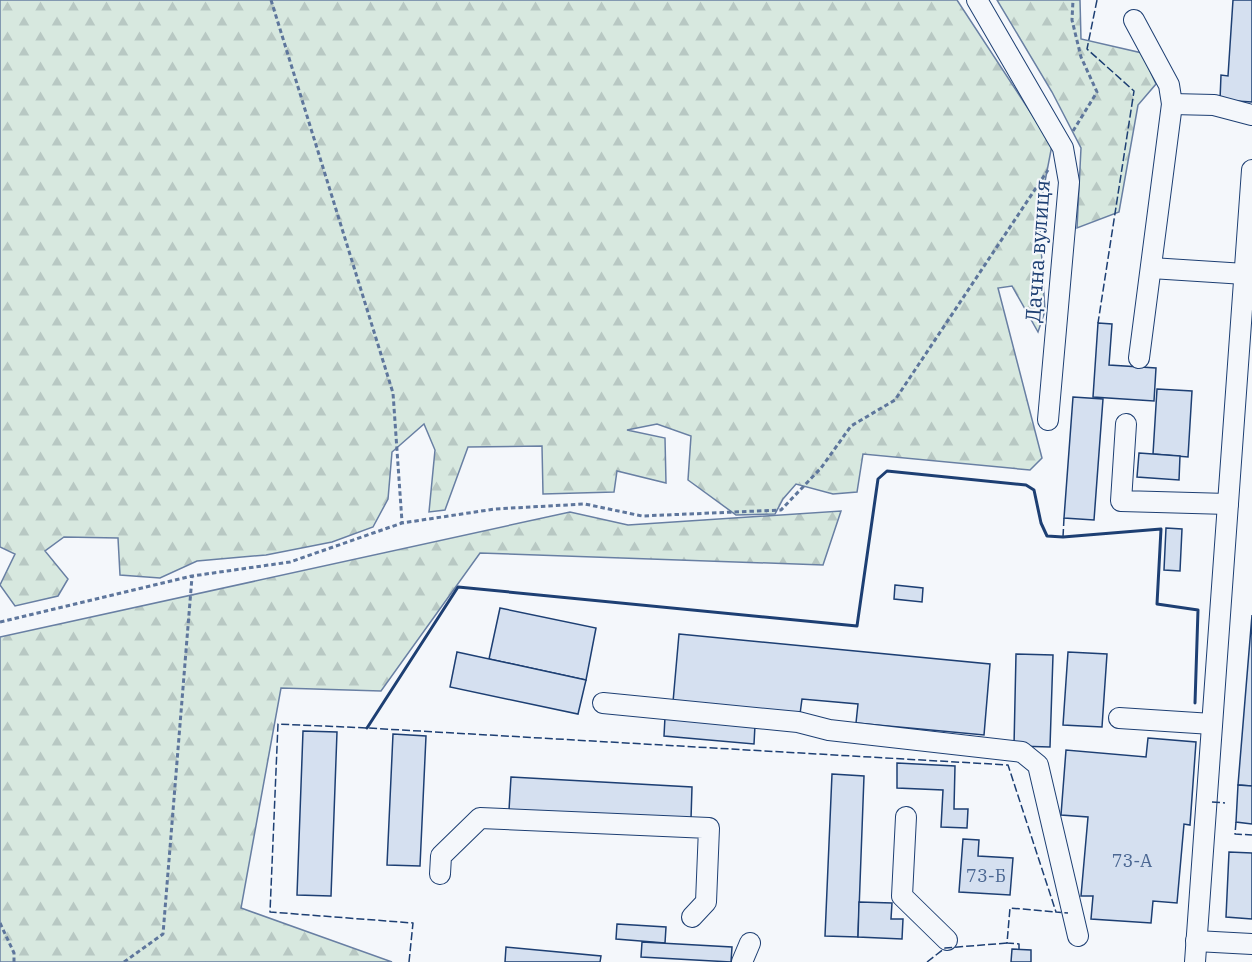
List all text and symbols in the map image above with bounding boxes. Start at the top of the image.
street label: Дачна вулиця [1018,179,1056,323]
house number: 73-А [1112,849,1153,872]
house number: 73-Б [966,864,1006,887]

